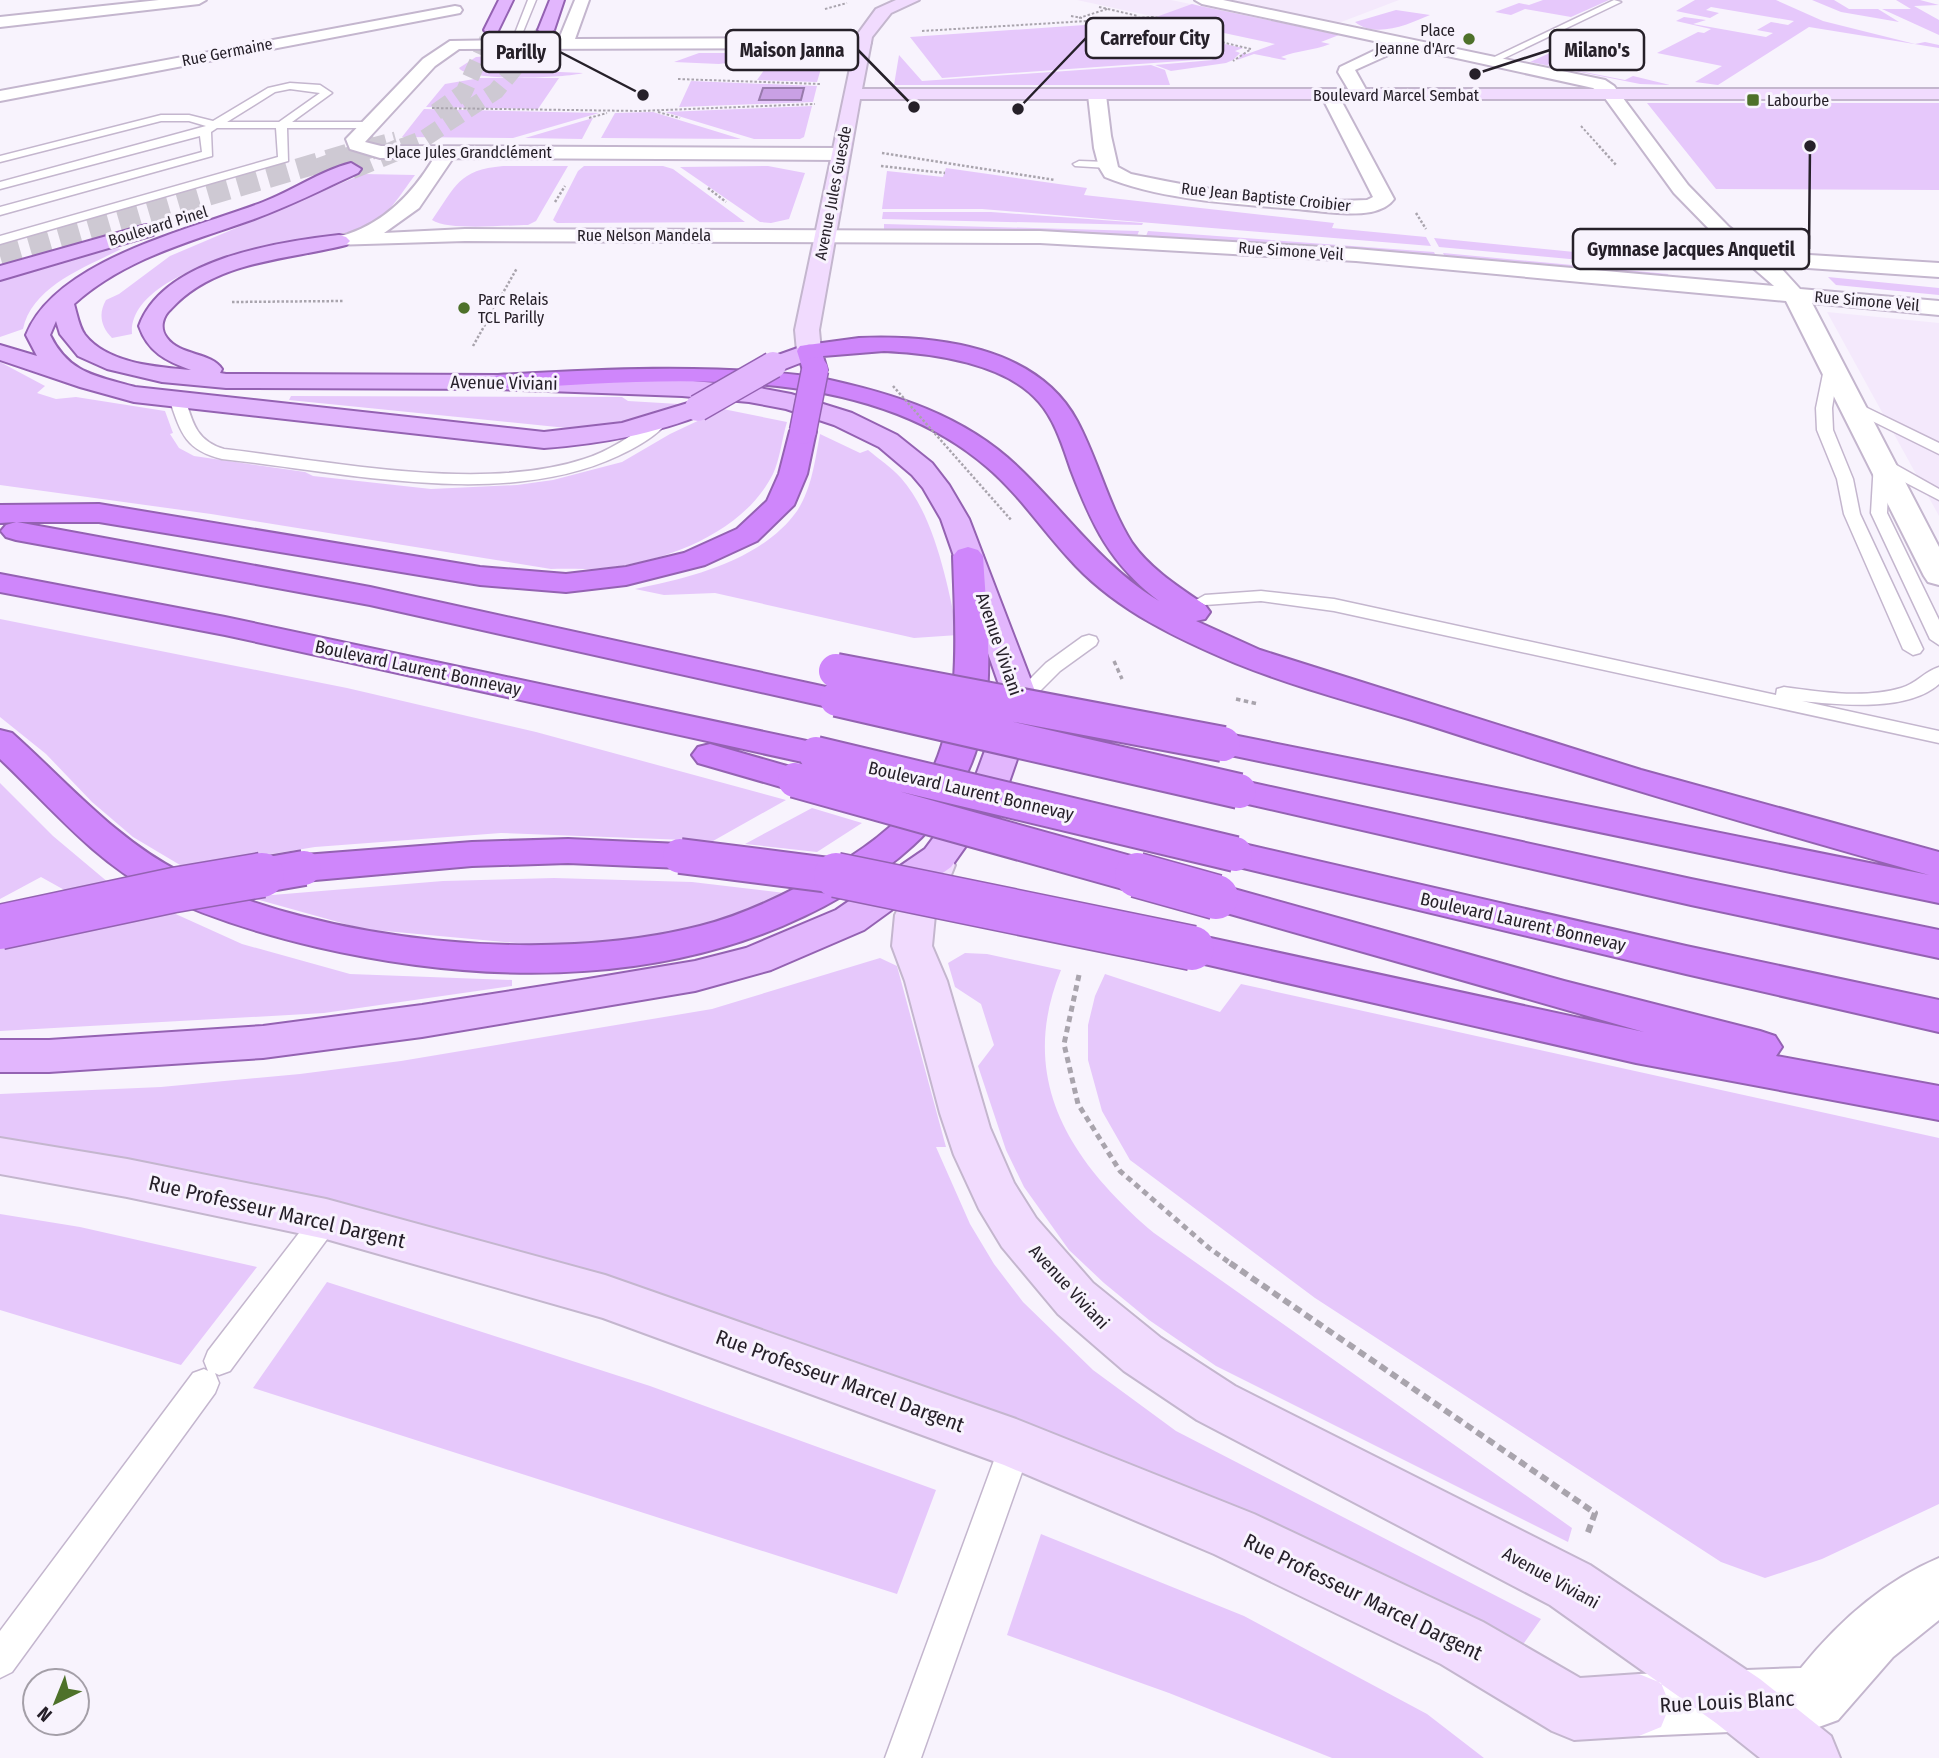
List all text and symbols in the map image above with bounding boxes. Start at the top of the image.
callout: Carrefour City [1086,18,1223,58]
place label: Place Jeanne d'Arc [1375,21,1455,58]
text: Carrefour City [1100,27,1211,50]
callout: Maison Janna [726,30,858,70]
callout: Milano's [1550,30,1644,70]
marker: Place Jeanne d'Arc [1461,31,1477,47]
callout: Parilly [482,32,560,72]
street label: Rue Germaine [180,34,274,70]
text: Maison Janna [740,39,844,62]
text: Milano's [1564,39,1630,62]
text: Parilly [496,41,547,64]
street label: Boulevard Marcel Sembat [1313,86,1480,105]
place label: Labourbe [1767,91,1829,110]
marker: Labourbe [1745,92,1761,108]
street label: Avenue Jules Guesde [811,124,855,262]
street label: Place Jules Grandclément [386,143,553,162]
street label: Rue Jean Baptiste Croibier [1180,179,1352,215]
street label: Boulevard Pinel [106,202,210,250]
street label: Rue Nelson Mandela [577,226,711,245]
callout: Gymnase Jacques Anquetil [1573,229,1809,269]
street label: Rue Simone Veil [1238,238,1344,264]
text: Gymnase Jacques Anquetil [1587,238,1796,261]
street label: Rue Simone Veil [1814,287,1920,315]
place label: Parc Relais TCL Parilly [478,290,549,327]
marker: Parc Relais TCL Parilly [456,300,472,316]
street label: Avenue Viviani [450,371,558,395]
street label: Avenue Viviani [971,590,1027,698]
street label: Boulevard Laurent Bonnevay [313,635,523,701]
street label: Boulevard Laurent Bonnevay [866,757,1076,825]
street label: Boulevard Laurent Bonnevay [1418,888,1628,956]
street label: Rue Professeur Marcel Dargent [146,1170,408,1254]
street label: Avenue Viviani [1024,1240,1114,1334]
street label: Rue Professeur Marcel Dargent [712,1324,968,1438]
street label: Rue Professeur Marcel Dargent [1239,1528,1487,1666]
street label: Avenue Viviani [1499,1542,1603,1614]
north arrow [21,1667,91,1737]
street label: Rue Louis Blanc [1659,1685,1795,1719]
text: N [33,1702,57,1726]

